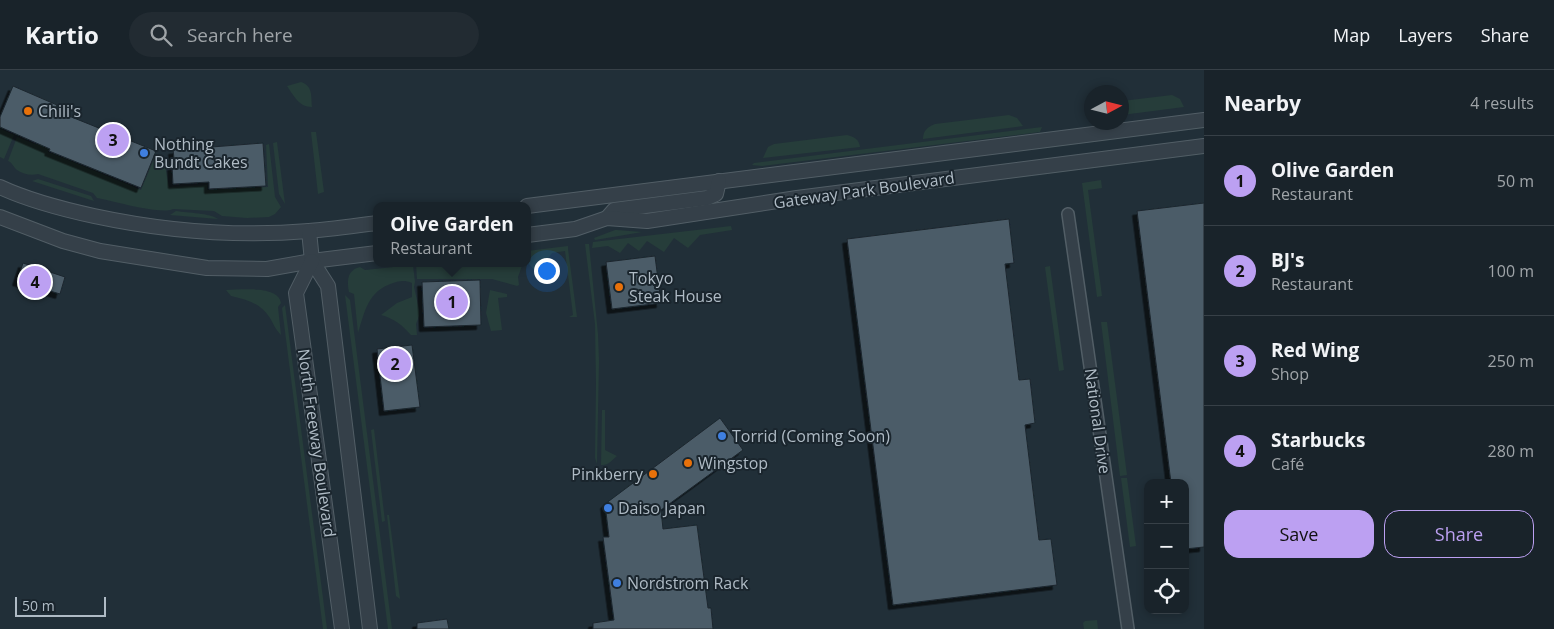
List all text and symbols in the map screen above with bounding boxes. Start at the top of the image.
search box [129,12,479,57]
text: Kartio [25,18,99,51]
icon: search [147,21,175,49]
text: Search here [187,22,293,48]
text: Map [1333,23,1370,47]
text: Layers [1398,23,1453,47]
text: Share [1481,23,1529,47]
north arrow [1084,85,1129,130]
text: Nearby [1224,89,1301,117]
text: 4 results [1470,92,1534,114]
place label: Chili's [38,100,81,122]
marker: Chili's [22,105,34,117]
pin: 3 [97,121,129,159]
place label: Nothing Bundt Cakes [154,133,248,173]
marker: Nothing Bundt Cakes [138,147,150,159]
text: Olive Garden [1271,157,1394,183]
street label: Gateway Park Boulevard [772,166,956,214]
text: 1 [1235,170,1245,192]
text: 50 m [1497,170,1534,192]
text: Restaurant [1271,183,1353,205]
popup [373,202,531,267]
text: Olive Garden [390,211,514,237]
text: Restaurant [390,237,472,259]
text: BJ's [1271,247,1305,273]
your location [534,258,560,284]
text: 2 [1235,260,1245,282]
text: 100 m [1488,260,1534,282]
pin: 4 [19,263,51,301]
place label: Tokyo Steak House [629,267,722,307]
text: Restaurant [1271,273,1353,295]
marker: Tokyo Steak House [613,281,625,293]
pin: 1 [436,283,468,321]
text: Red Wing [1271,337,1359,363]
pin: 2 [379,345,411,383]
street label: North Freeway Boulevard [293,347,341,539]
text: 3 [1235,350,1245,372]
text: 250 m [1488,350,1534,372]
text: Shop [1271,363,1309,385]
street label: National Drive [1080,367,1116,475]
place label: Torrid (Coming Soon) [732,425,890,447]
text: Starbucks [1271,427,1365,453]
marker: Torrid (Coming Soon) [716,430,728,442]
text: 4 [1235,440,1245,462]
text: 280 m [1488,440,1534,462]
place label: Wingstop [698,452,768,474]
text: Café [1271,453,1304,475]
marker: Wingstop [682,457,694,469]
place label: Pinkberry [571,463,644,485]
marker: Pinkberry [647,468,659,480]
map controls [1144,479,1189,614]
button: + [1144,479,1189,524]
place label: Daiso Japan [618,497,706,519]
marker: Daiso Japan [602,502,614,514]
button: Save [1224,510,1374,558]
button: Share [1384,510,1534,558]
button: − [1144,524,1189,569]
button: locate [1144,569,1189,614]
place label: Nordstrom Rack [627,572,749,594]
marker: Nordstrom Rack [611,577,623,589]
scale bar [15,594,106,617]
text: 50 m [22,596,55,615]

